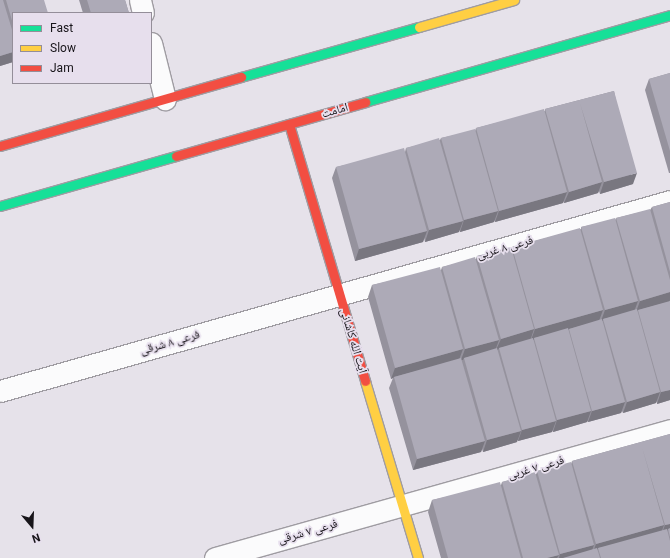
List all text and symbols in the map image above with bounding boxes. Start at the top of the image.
legend [12,12,152,84]
text: Fast [50,21,73,35]
text: Slow [50,41,76,55]
text: Jam [50,61,74,75]
street label: امامت [320,100,350,122]
street label: فرعی ۸ غربی [475,233,535,263]
street label: آیت الله کاشانی [336,307,370,375]
street label: فرعی ۸ شرقی [138,328,202,358]
street label: فرعی ۷ غربی [506,453,566,483]
north arrow [12,506,52,546]
street label: فرعی ۷ شرقی [276,517,340,547]
text: N [30,530,42,545]

